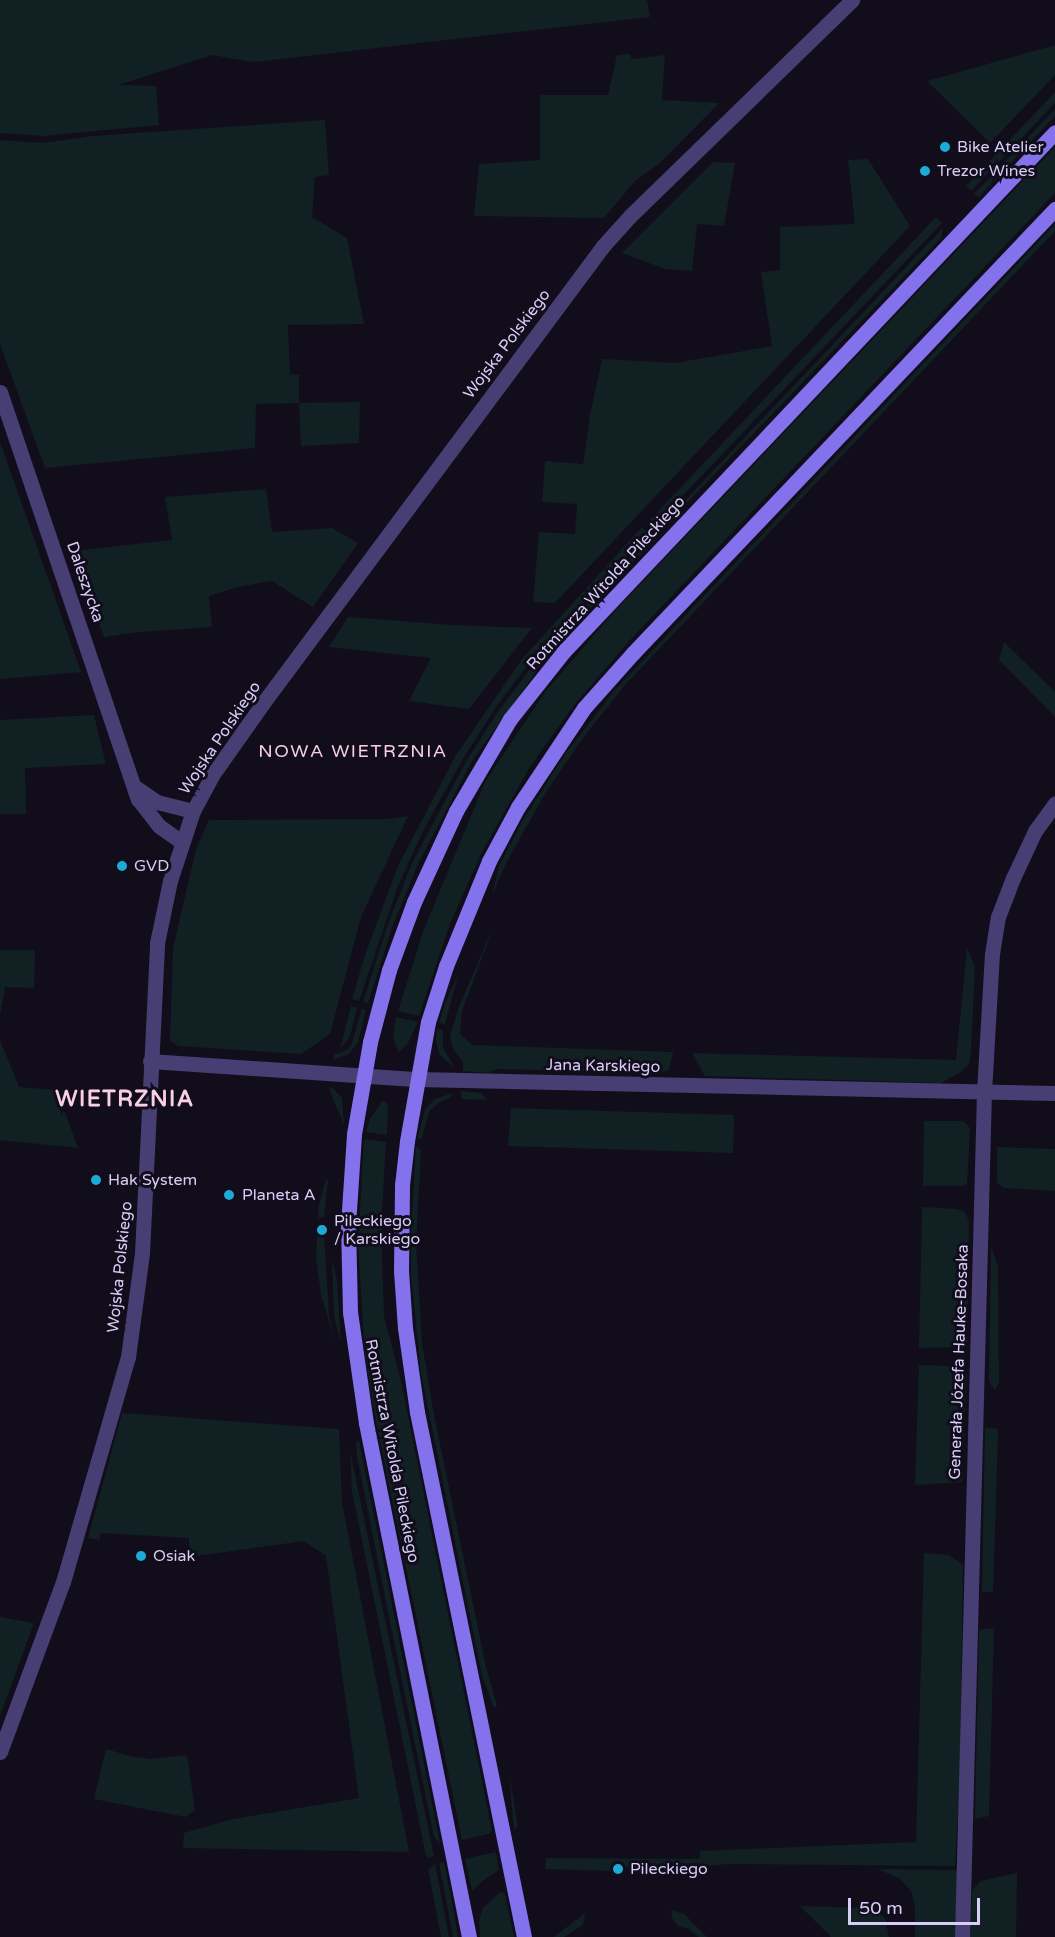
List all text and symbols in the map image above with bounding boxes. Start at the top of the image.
place label: Bike Atelier [957,137,1044,157]
marker: Bike Atelier [938,140,952,154]
place label: Trezor Wines [937,161,1035,181]
marker: Trezor Wines [918,164,932,178]
street label: Wojska Polskiego [460,285,554,403]
street label: Rotmistrza Witolda Pileckiego [523,492,689,674]
street label: Daleszycka [62,539,108,625]
street label: Wojska Polskiego [175,678,265,798]
district label: NOWA WIETRZNIA [258,740,448,762]
place label: GVD [134,856,169,876]
marker: GVD [115,859,129,873]
street label: Jana Karskiego [546,1055,660,1077]
district label: WIETRZNIA [55,1087,195,1113]
place label: Hak System [108,1170,197,1190]
marker: Hak System [89,1173,103,1187]
place label: Planeta A [242,1185,316,1205]
marker: Planeta A [220,1186,238,1204]
street label: Wojska Polskiego [104,1200,136,1334]
place label: Pileckiego / Karskiego [334,1211,420,1249]
marker: Pileckiego / Karskiego [315,1223,329,1237]
street label: Generała Józefa Hauke-Bosaka [945,1244,973,1480]
street label: Rotmistrza Witolda Pileckiego [361,1337,423,1565]
place label: Osiak [153,1546,195,1566]
marker: Osiak [134,1549,148,1563]
place label: Pileckiego [630,1859,708,1879]
marker: Pileckiego [611,1862,625,1876]
scale bar [851,1886,983,1924]
text: 50 m [859,1897,903,1919]

